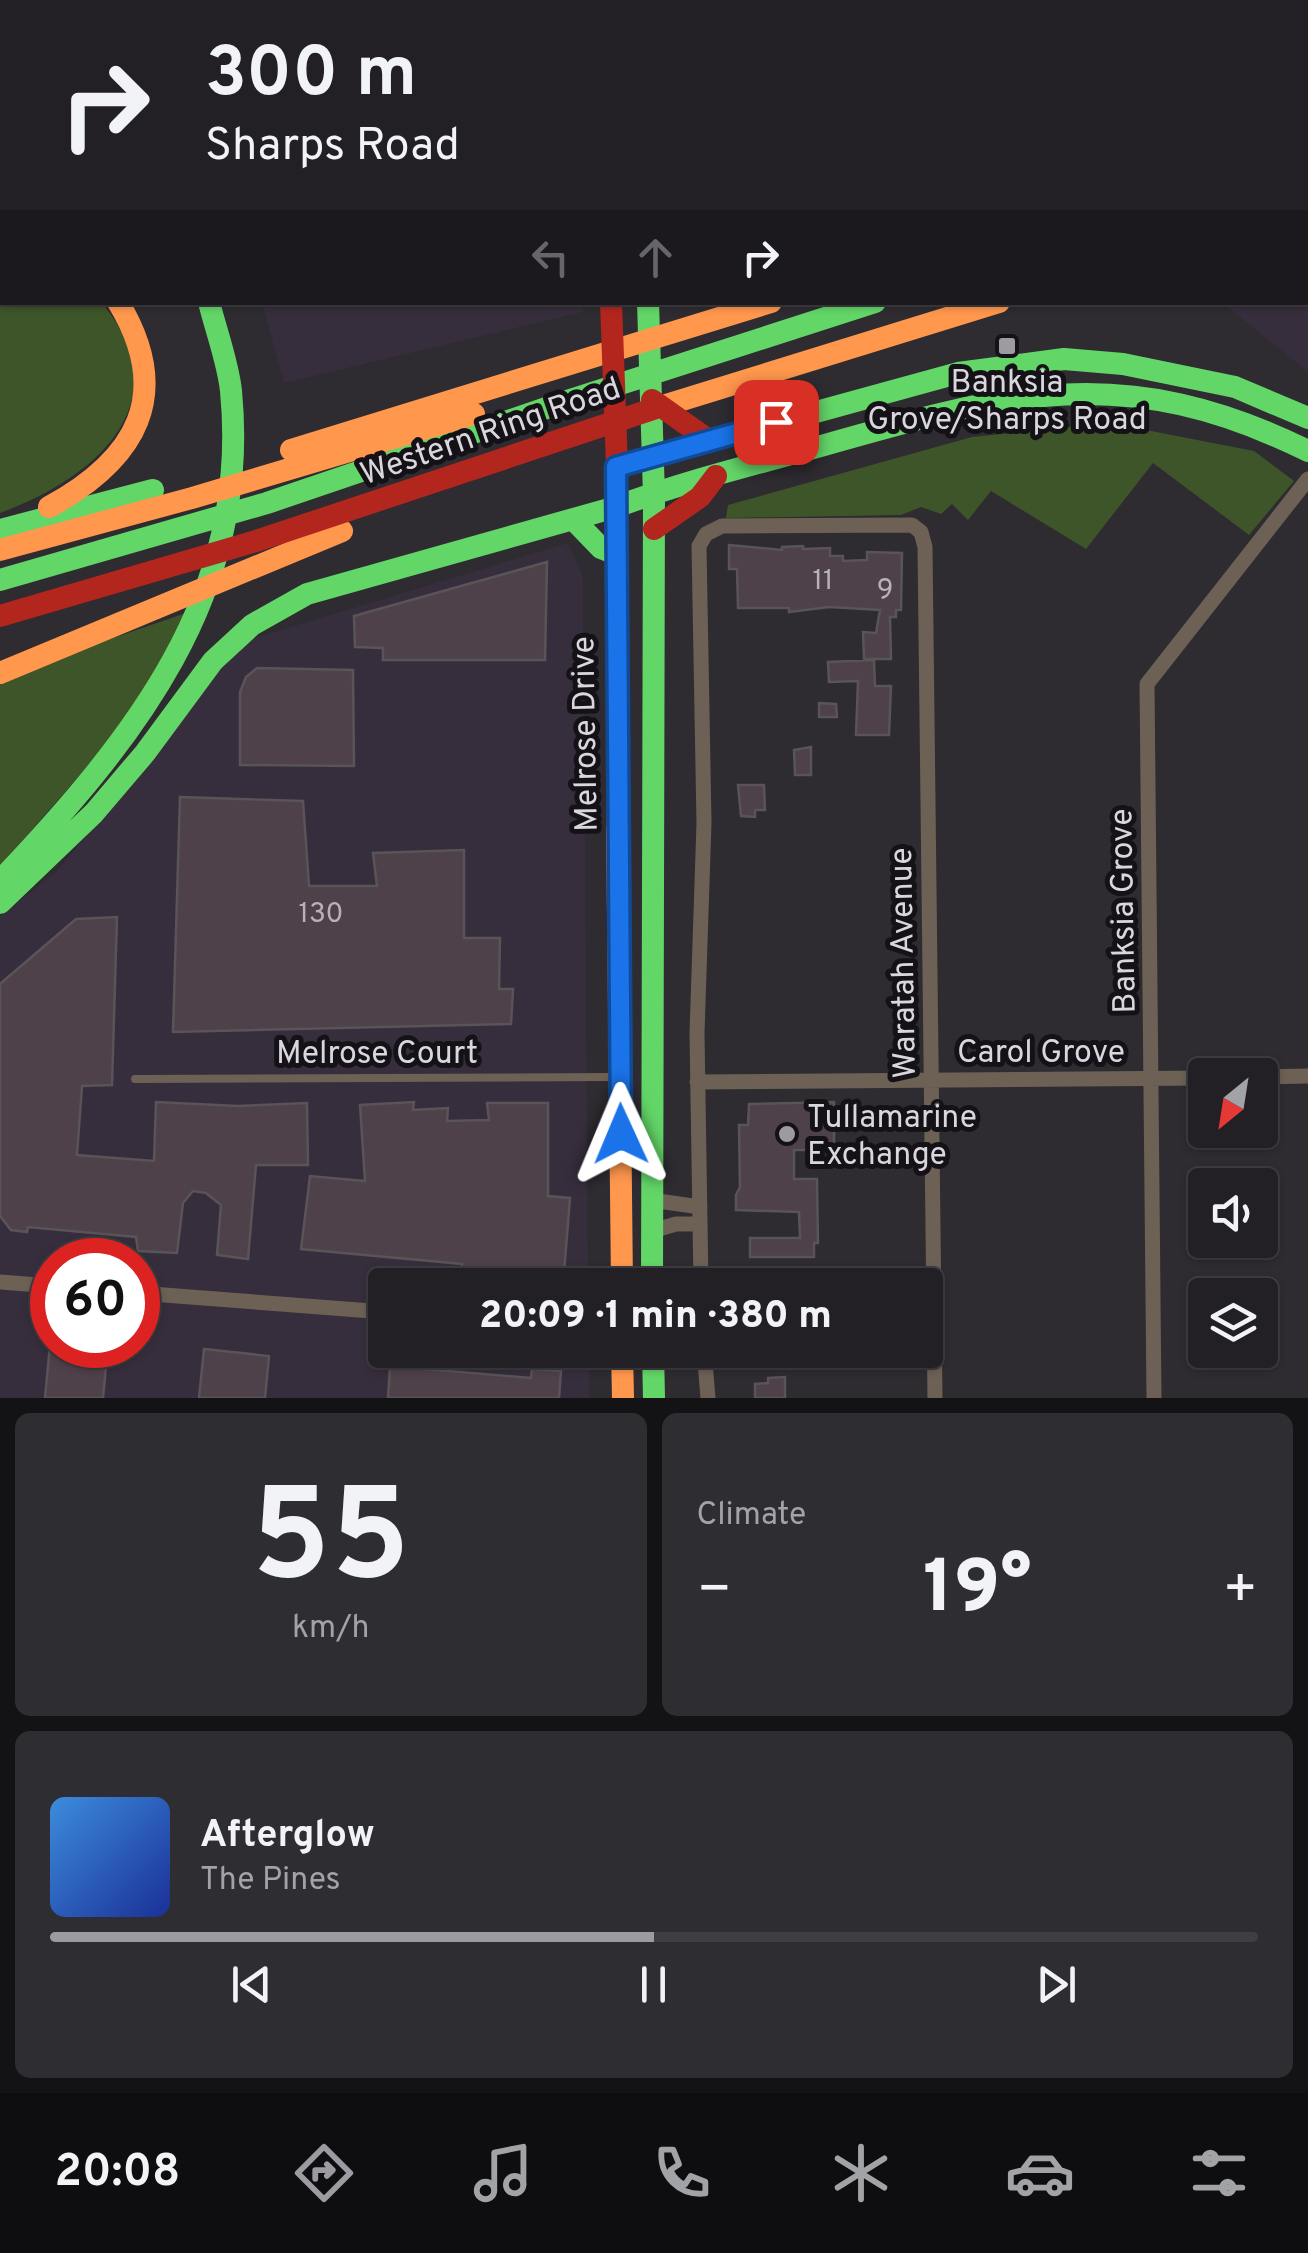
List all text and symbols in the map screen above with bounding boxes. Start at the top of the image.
text: 300 m [205,32,417,121]
icon: right [40,40,170,170]
text: Sharps Road [205,119,460,176]
icon: left [523,230,578,285]
icon: ahead [628,230,683,285]
icon: right [733,230,788,285]
marker: Banksia Grove/Sharps Road [996,335,1018,357]
place label: Banksia Grove/Sharps Road [867,364,1147,441]
street label: Western Ring Road [356,370,626,496]
pin [734,380,819,465]
icon: arrive [749,395,804,450]
house number: 11 [813,564,833,600]
house number: 9 [877,573,893,609]
street label: Melrose Drive [565,636,609,832]
street label: Banksia Grove [1103,808,1147,1014]
street label: Waratah Avenue [883,847,927,1079]
house number: 130 [299,897,344,933]
street label: Carol Grove [957,1034,1125,1074]
street label: Melrose Court [276,1035,478,1075]
north arrow [1188,1058,1278,1148]
map controls [1188,1058,1278,1368]
position arrow [569,1082,673,1186]
place label: Tullamarine Exchange [807,1099,977,1176]
marker: Tullamarine Exchange [776,1123,798,1145]
button: sound [1188,1168,1278,1258]
speed limit sign: 60 [30,1238,160,1368]
button: layers [1188,1278,1278,1368]
text: 20:09 · 1 min · 380 m [479,1293,832,1342]
text: 55 [251,1461,410,1626]
text: Climate [697,1496,806,1536]
text: 19° [923,1544,1032,1639]
text: − [697,1557,732,1627]
text: + [1223,1557,1258,1627]
text: km/h [292,1609,370,1649]
text: Afterglow [200,1812,375,1861]
text: The Pines [200,1861,341,1901]
icon: previous [224,1957,279,2012]
icon: pause [626,1957,681,2012]
icon: next [1029,1957,1084,2012]
icon: directions [289,2138,359,2208]
icon: music [468,2138,538,2208]
icon: phone [647,2138,717,2208]
icon: climate [826,2138,896,2208]
icon: car [1005,2138,1075,2208]
icon: filters [1184,2138,1254,2208]
text: 20:08 [54,2145,180,2202]

